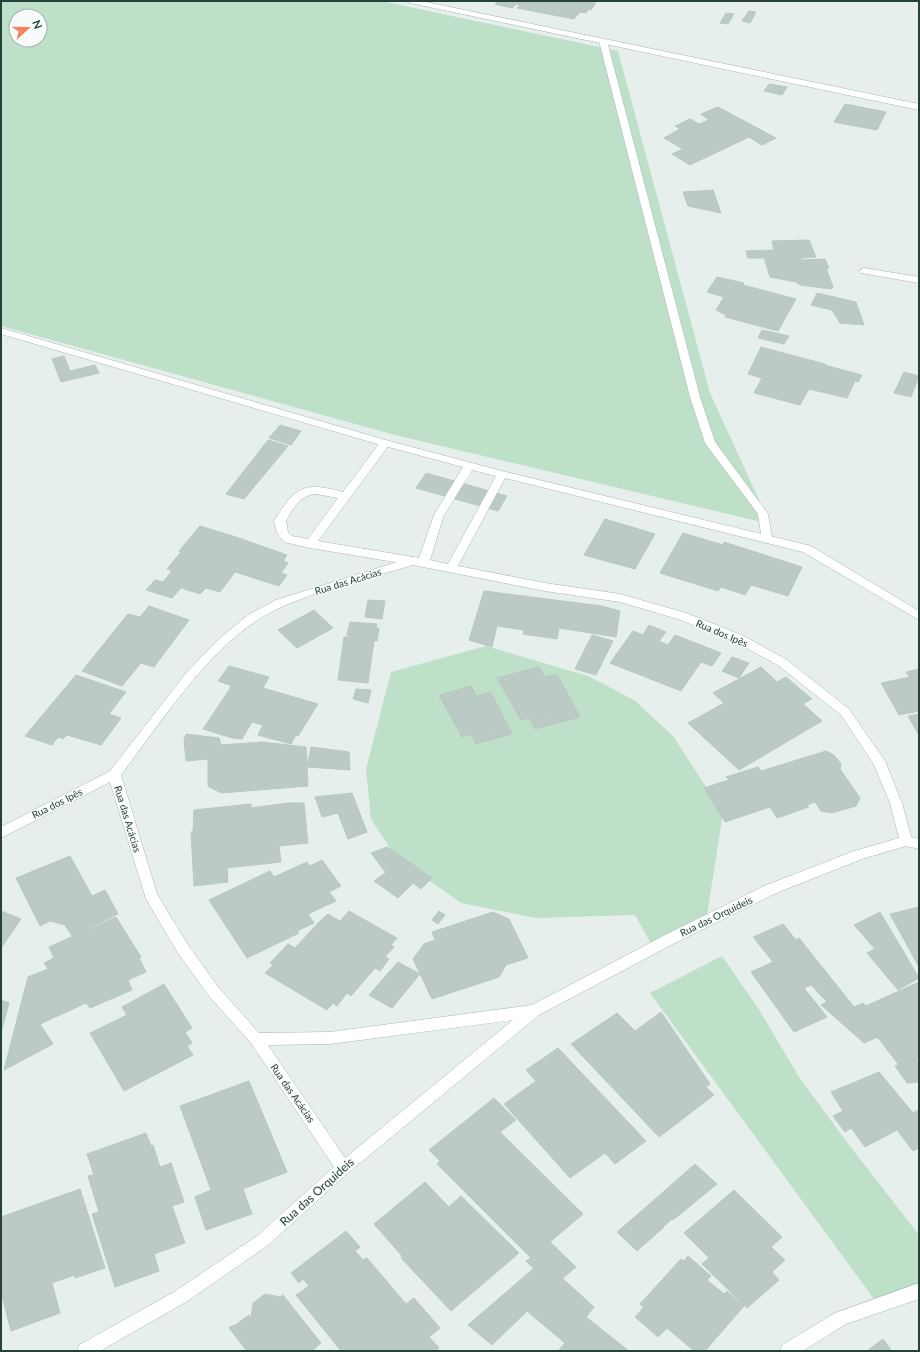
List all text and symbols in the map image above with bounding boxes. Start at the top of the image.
north arrow [8,8,48,48]
text: N [30,18,45,31]
street label: Rua das Acácias [313,565,383,597]
street label: Rua dos Ipês [694,617,750,649]
street label: Rua das Acácias [112,784,144,854]
street label: Rua dos Ipês [30,785,84,821]
street label: Rua das Orquideis [678,893,754,939]
street label: Rua das Acácias [268,1061,318,1125]
street label: Rua das Orquideis [276,1154,357,1229]

